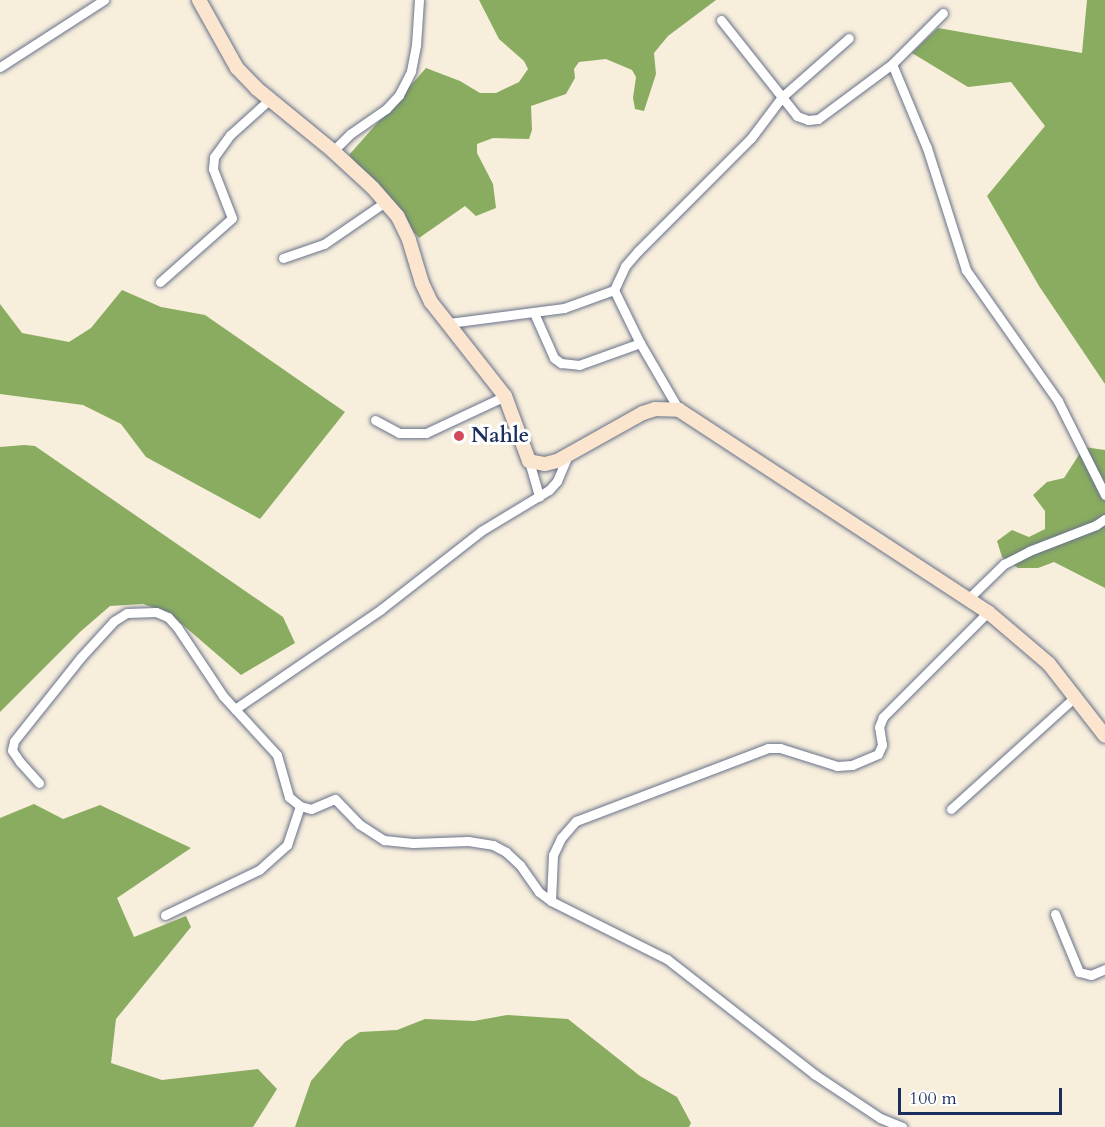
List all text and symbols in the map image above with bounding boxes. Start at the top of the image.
place label: Nahle [471,423,529,449]
marker: Nahle [452,429,466,443]
scale bar [901,1076,1064,1114]
text: 100 m [909,1086,957,1111]

